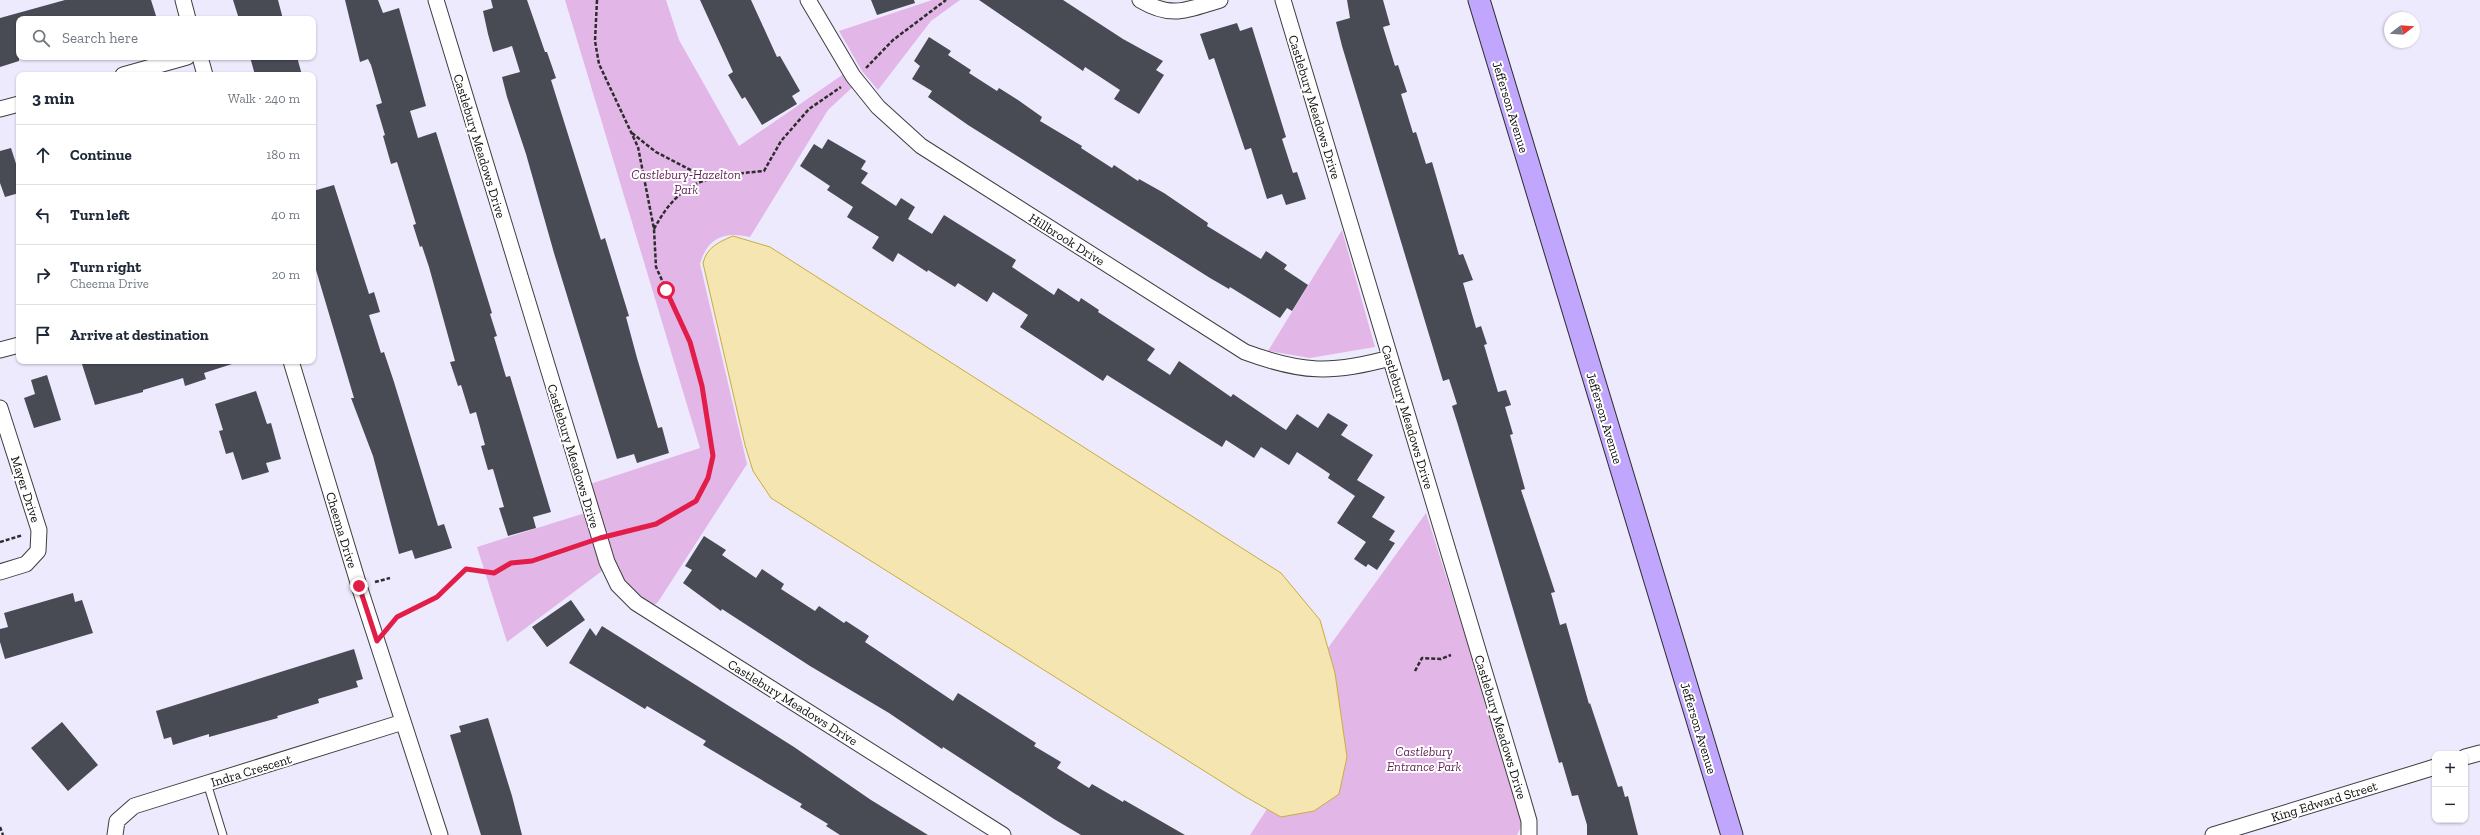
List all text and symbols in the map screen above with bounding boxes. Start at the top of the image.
north arrow [2384,12,2420,48]
search box [16,16,316,60]
icon: search [30,27,52,49]
text: Search here [62,29,138,47]
street label: Castlebury Meadows Drive [1285,33,1344,181]
street label: Jefferson Avenue [1489,60,1532,155]
street label: Castlebury Meadows Drive [450,72,509,220]
text: 3 min [32,88,74,108]
text: Walk · 240 m [228,91,300,106]
icon: ahead [32,144,54,166]
text: Continue [70,146,132,164]
text: 180 m [266,147,300,162]
park label: Castlebury-Hazelton Park [631,167,741,197]
icon: left [32,204,54,226]
text: Turn left [70,206,130,224]
text: 40 m [271,207,300,222]
street label: Hillbrook Drive [1026,210,1107,269]
text: Turn right [70,258,141,276]
icon: right [32,264,54,286]
text: 20 m [272,267,300,282]
text: Cheema Drive [70,276,149,291]
route start [657,281,675,299]
icon: arrive [32,324,54,346]
text: Arrive at destination [70,326,209,344]
street label: Castlebury Meadows Drive [1378,343,1437,491]
street label: Jefferson Avenue [1583,371,1626,466]
street label: Castlebury Meadows Drive [544,382,603,530]
street label: Mayer Drive [8,454,43,524]
street label: Cheema Drive [323,490,360,570]
route end [350,577,368,595]
street label: Castlebury Meadows Drive [1471,653,1530,801]
street label: Castlebury Meadows Drive [725,656,860,749]
street label: Jefferson Avenue [1677,681,1720,776]
park label: Castlebury Entrance Park [1387,744,1462,774]
street label: Indra Crescent [209,751,293,790]
map controls [2432,751,2468,823]
button: + [2432,751,2468,787]
street label: King Edward Street [2269,778,2379,825]
button: − [2432,787,2468,823]

